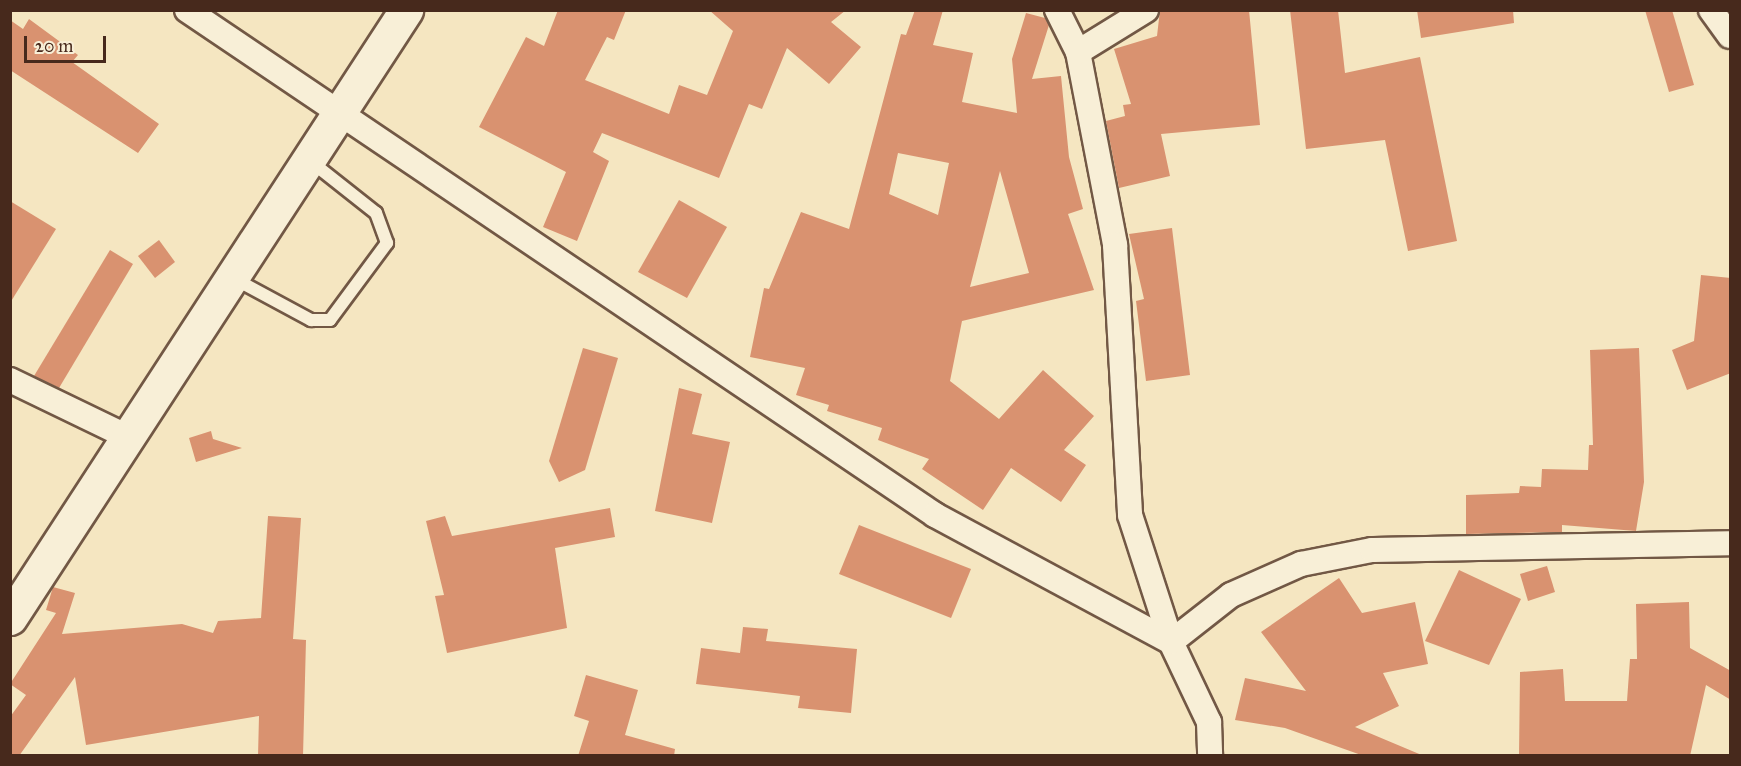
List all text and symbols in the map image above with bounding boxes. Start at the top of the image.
scale bar [27,24,110,62]
text: 20 m [35,35,73,57]

